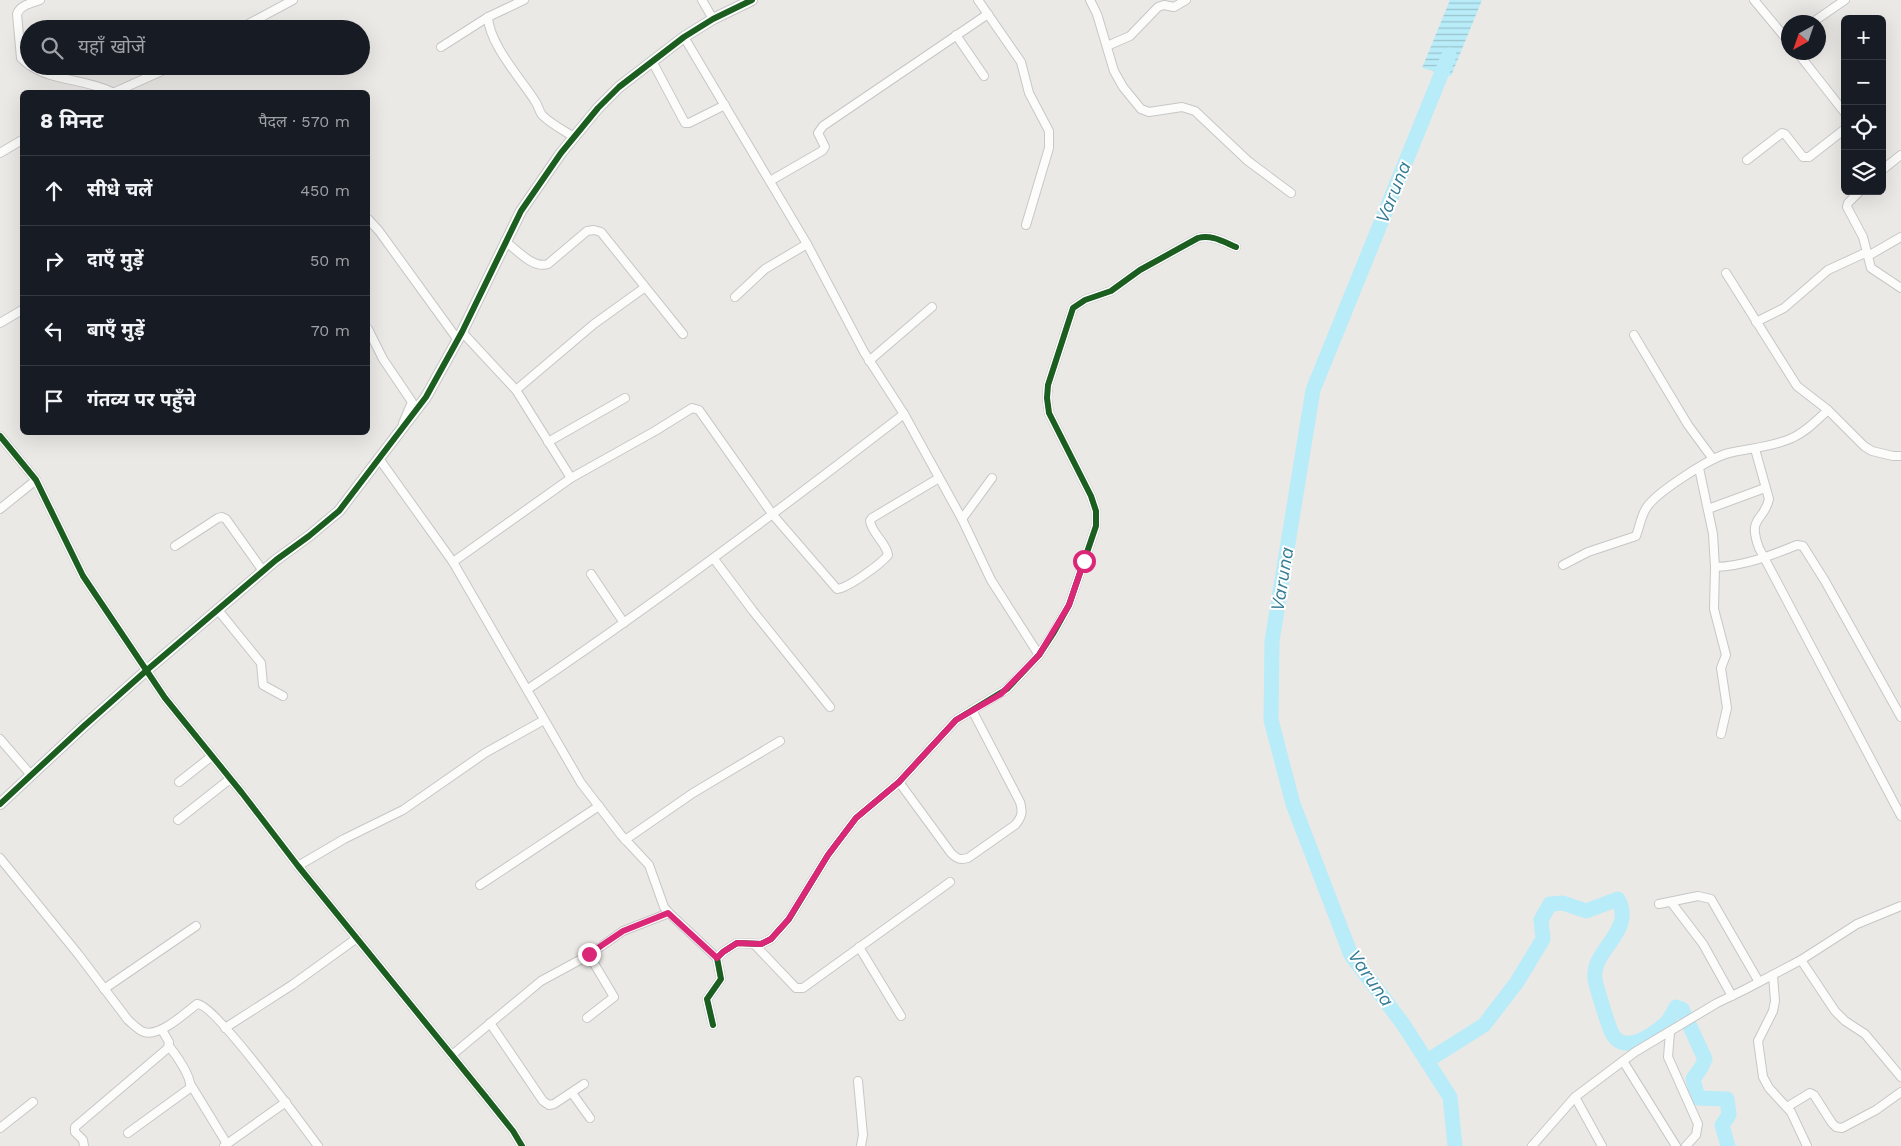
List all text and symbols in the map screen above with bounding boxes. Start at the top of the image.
north arrow [1781,15,1826,60]
map controls [1841,15,1886,195]
button: + [1841,15,1886,60]
search box [20,20,370,75]
icon: search [38,34,66,62]
text: यहाँ खोजें [78,35,145,58]
button: − [1841,60,1886,105]
button: locate [1841,105,1886,150]
text: 8 मिनट [40,108,103,133]
text: पैदल · 570 m [258,112,350,131]
button: layers [1841,150,1886,195]
water label: Varuna [1370,157,1416,226]
icon: ahead [40,177,68,205]
text: सीधे चलें [87,178,152,201]
text: 450 m [300,181,350,200]
icon: right [40,247,68,275]
text: दाएँ मुड़ें [87,248,143,271]
text: 50 m [310,251,350,270]
icon: left [40,317,68,345]
text: बाएँ मुड़ें [87,318,145,341]
text: 70 m [311,321,350,340]
icon: arrive [40,387,68,415]
text: गंतव्य पर पहुँचे [87,388,196,411]
water label: Varuna [1266,545,1298,613]
route start [1073,550,1096,573]
route end [578,943,601,966]
water label: Varuna [1343,945,1399,1011]

